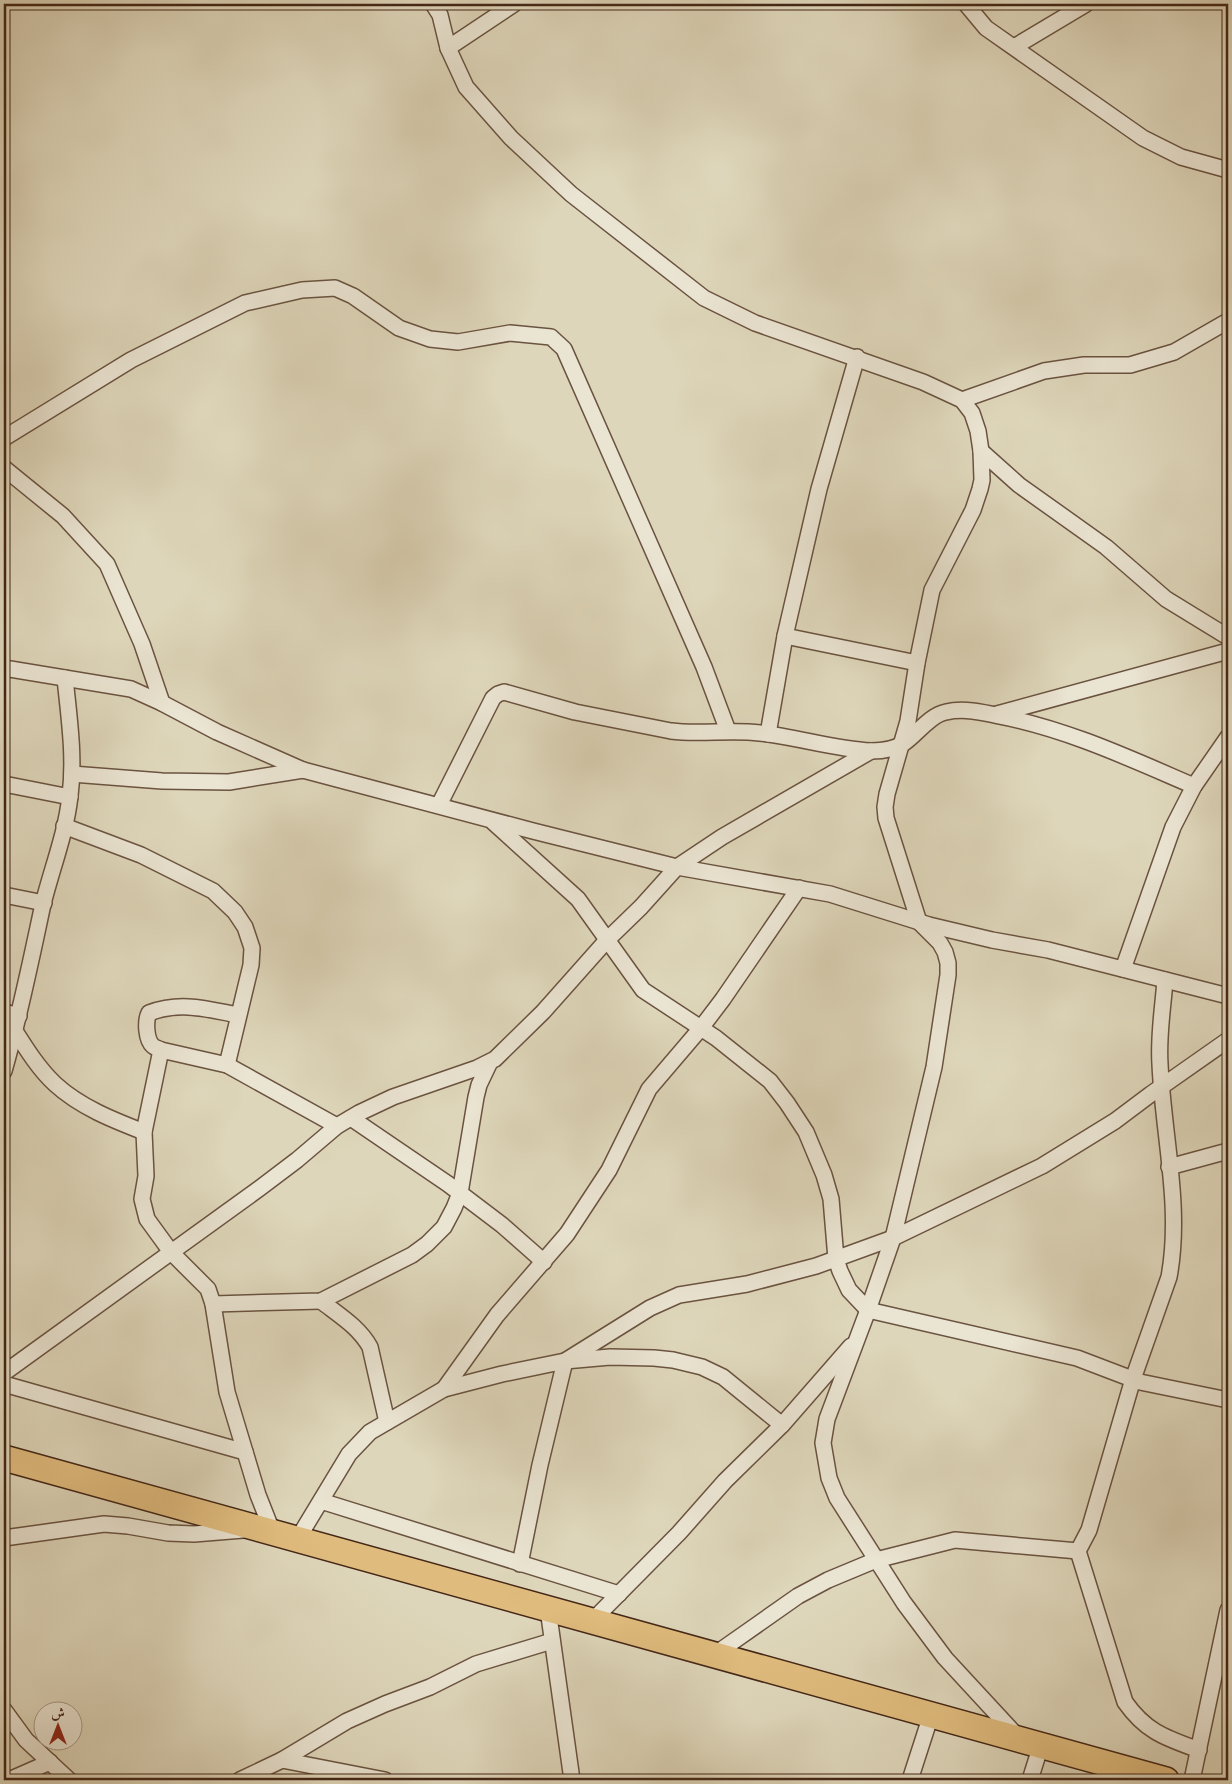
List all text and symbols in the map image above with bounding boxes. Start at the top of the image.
north arrow [32,1702,82,1752]
text: ش [51,1707,65,1721]

